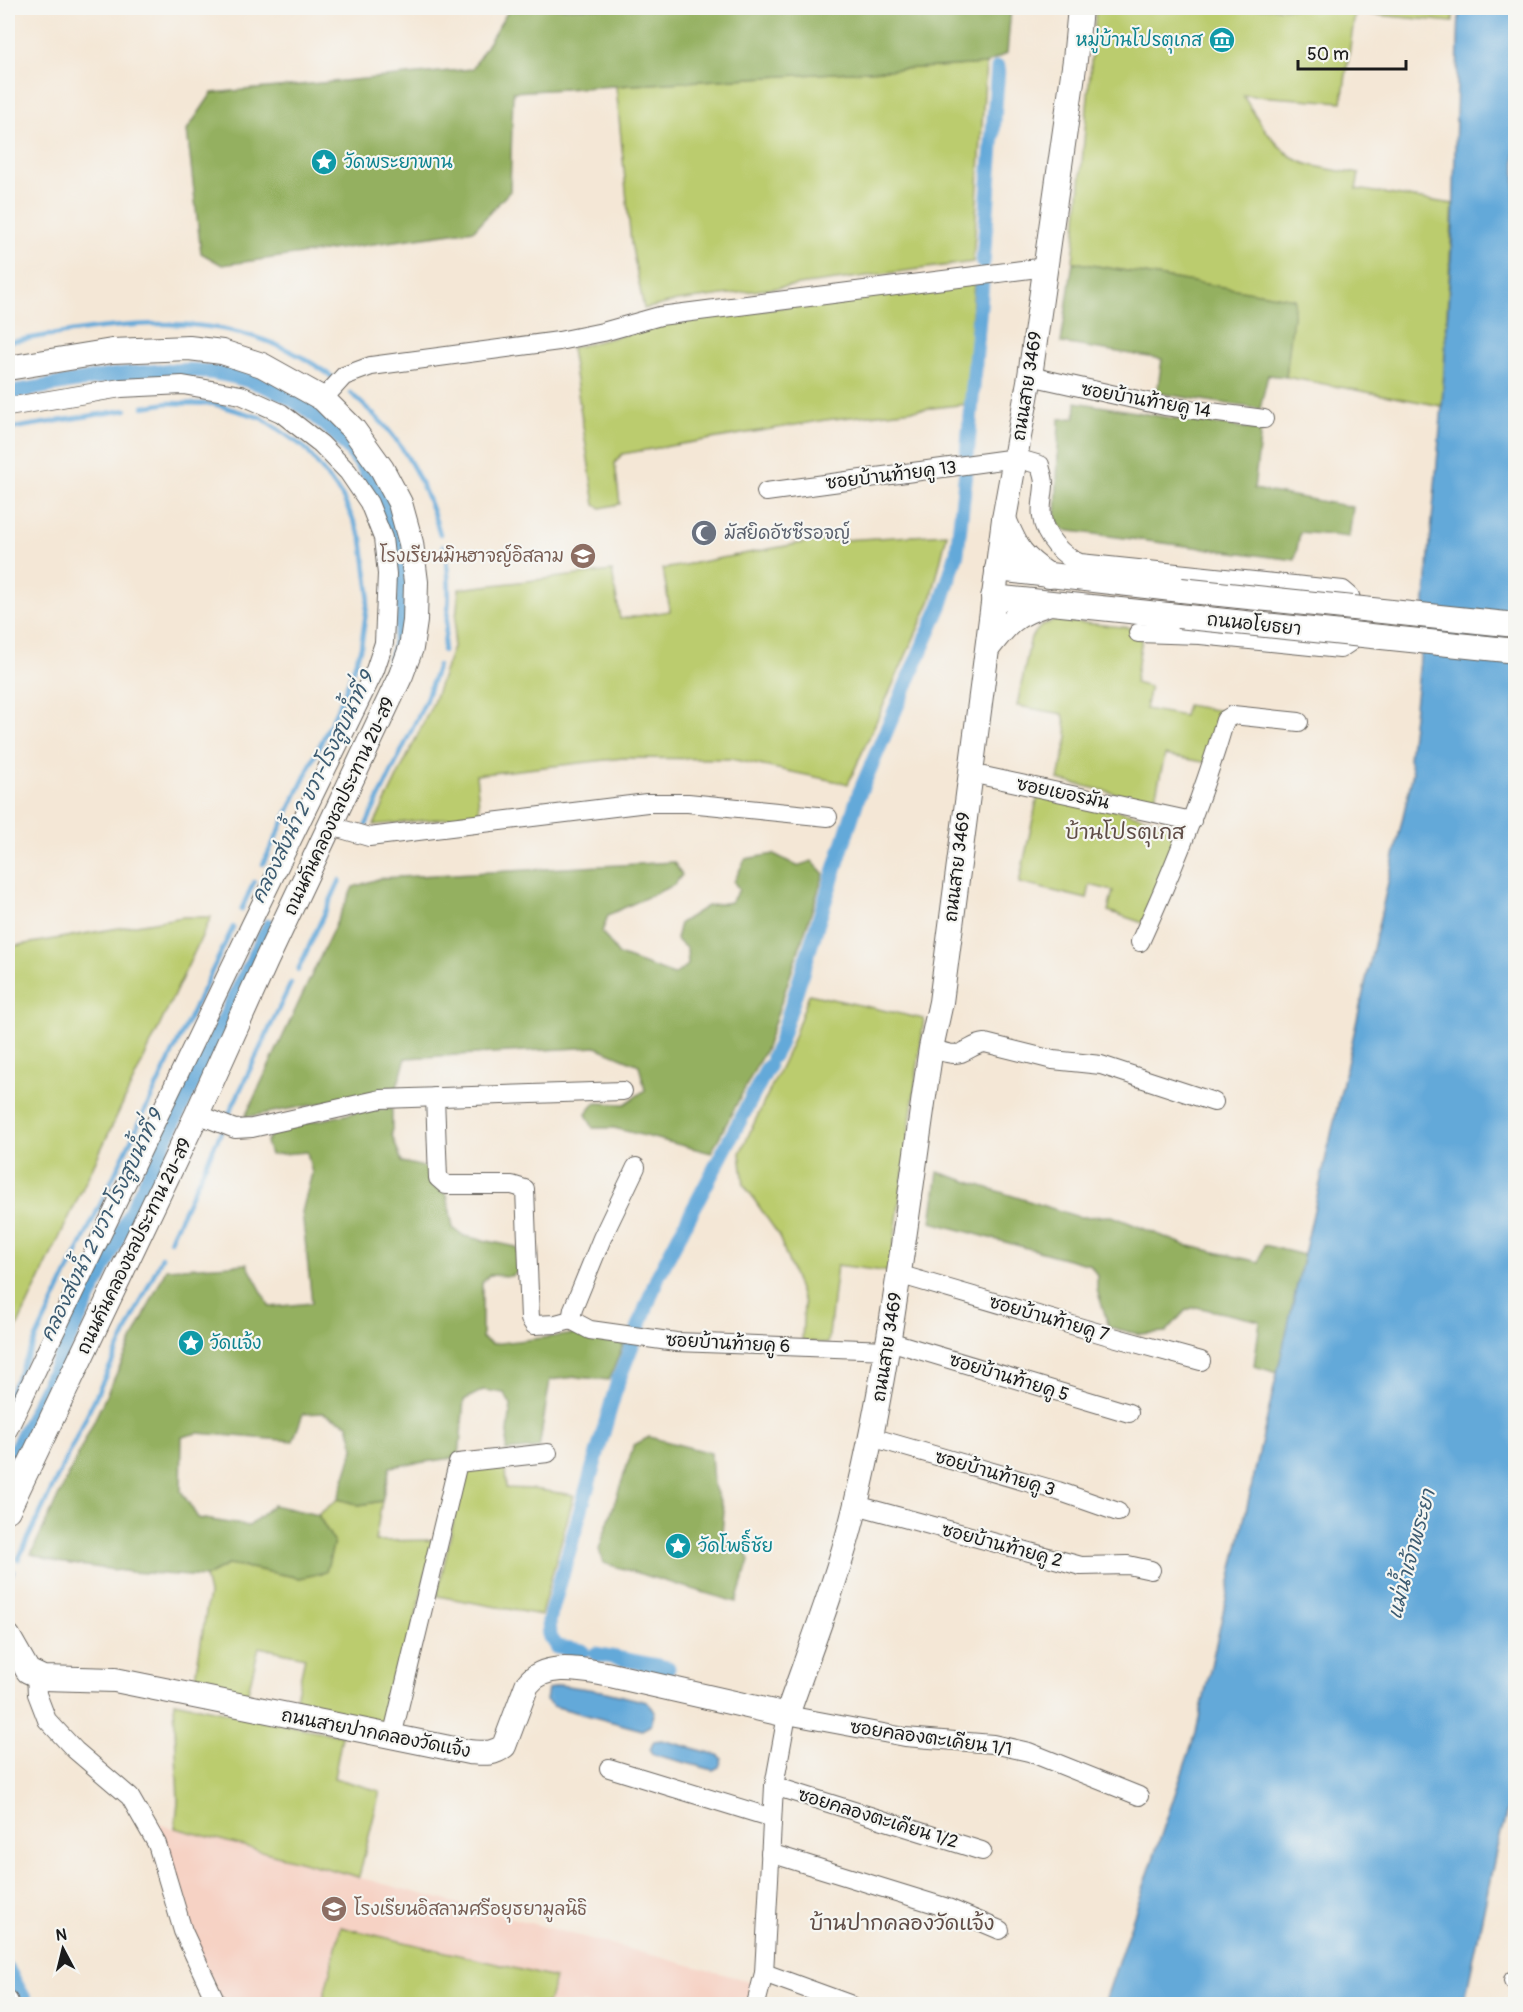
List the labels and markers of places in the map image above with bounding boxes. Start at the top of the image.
museum icon: หมู่บ้านโปรตุเกส [1207,25,1237,55]
place label: หมู่บ้านโปรตุเกส [1076,27,1203,54]
place icon: วัดพระยาพาน [309,147,339,177]
place label: วัดพระยาพาน [344,151,453,174]
mosque icon: มัสยิดอัซซีรอจญ์ [689,518,719,548]
place label: มัสยิดอัซซีรอจญ์ [724,520,850,545]
school or university icon: โรงเรียนมินฮาจญ์อิสลาม [568,541,598,571]
place label: โรงเรียนมินฮาจญ์อิสลาม [380,543,564,568]
place icon: วัดแจ้ง [176,1328,206,1358]
place label: วัดแจ้ง [210,1331,261,1355]
place label: วัดโพธิ์ชัย [698,1529,773,1558]
place icon: วัดโพธิ์ชัย [663,1531,693,1561]
school or university icon: โรงเรียนอิสลามศรีอยุธยามูลนิธิ [319,1894,349,1924]
place label: โรงเรียนอิสลามศรีอยุธยามูลนิธิ [354,1896,587,1923]

